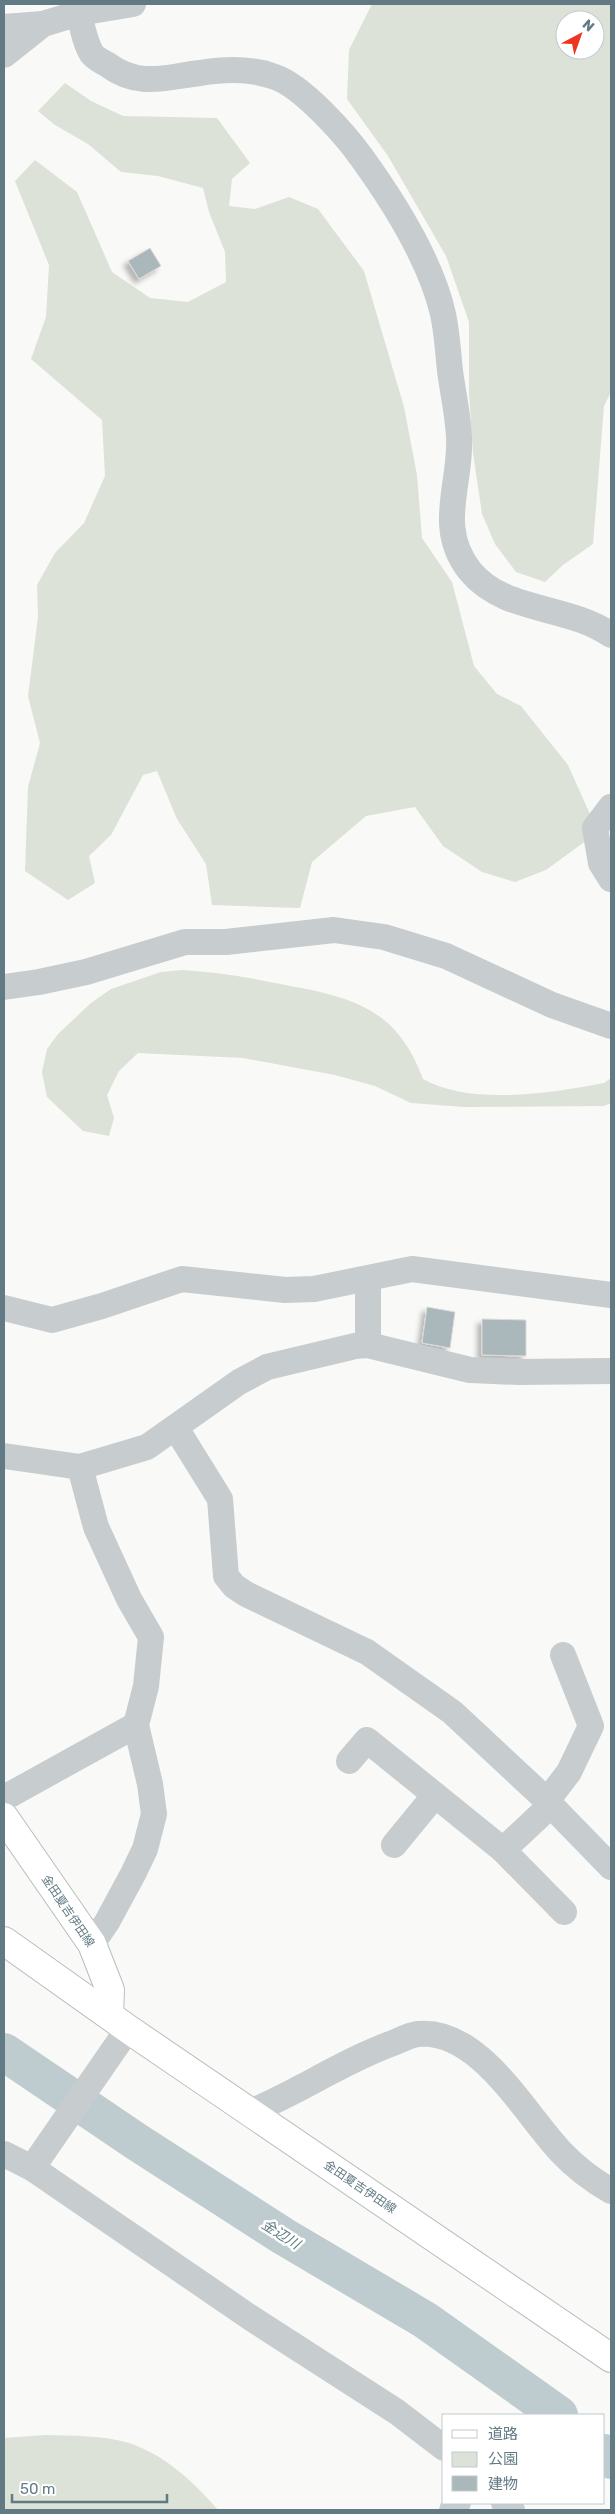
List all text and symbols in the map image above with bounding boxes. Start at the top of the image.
north arrow [555,10,605,60]
text: N [579,16,598,35]
street label: 金田夏吉伊田線 [39,1872,97,1950]
street label: 金田夏吉伊田線 [321,2158,399,2216]
water label: 金辺川 [258,2216,305,2254]
legend [442,2414,605,2504]
text: 道路 [488,2425,518,2443]
text: 公園 [488,2450,518,2468]
scale bar [12,2472,168,2504]
text: 建物 [488,2475,518,2493]
text: 50 m [20,2480,55,2498]

